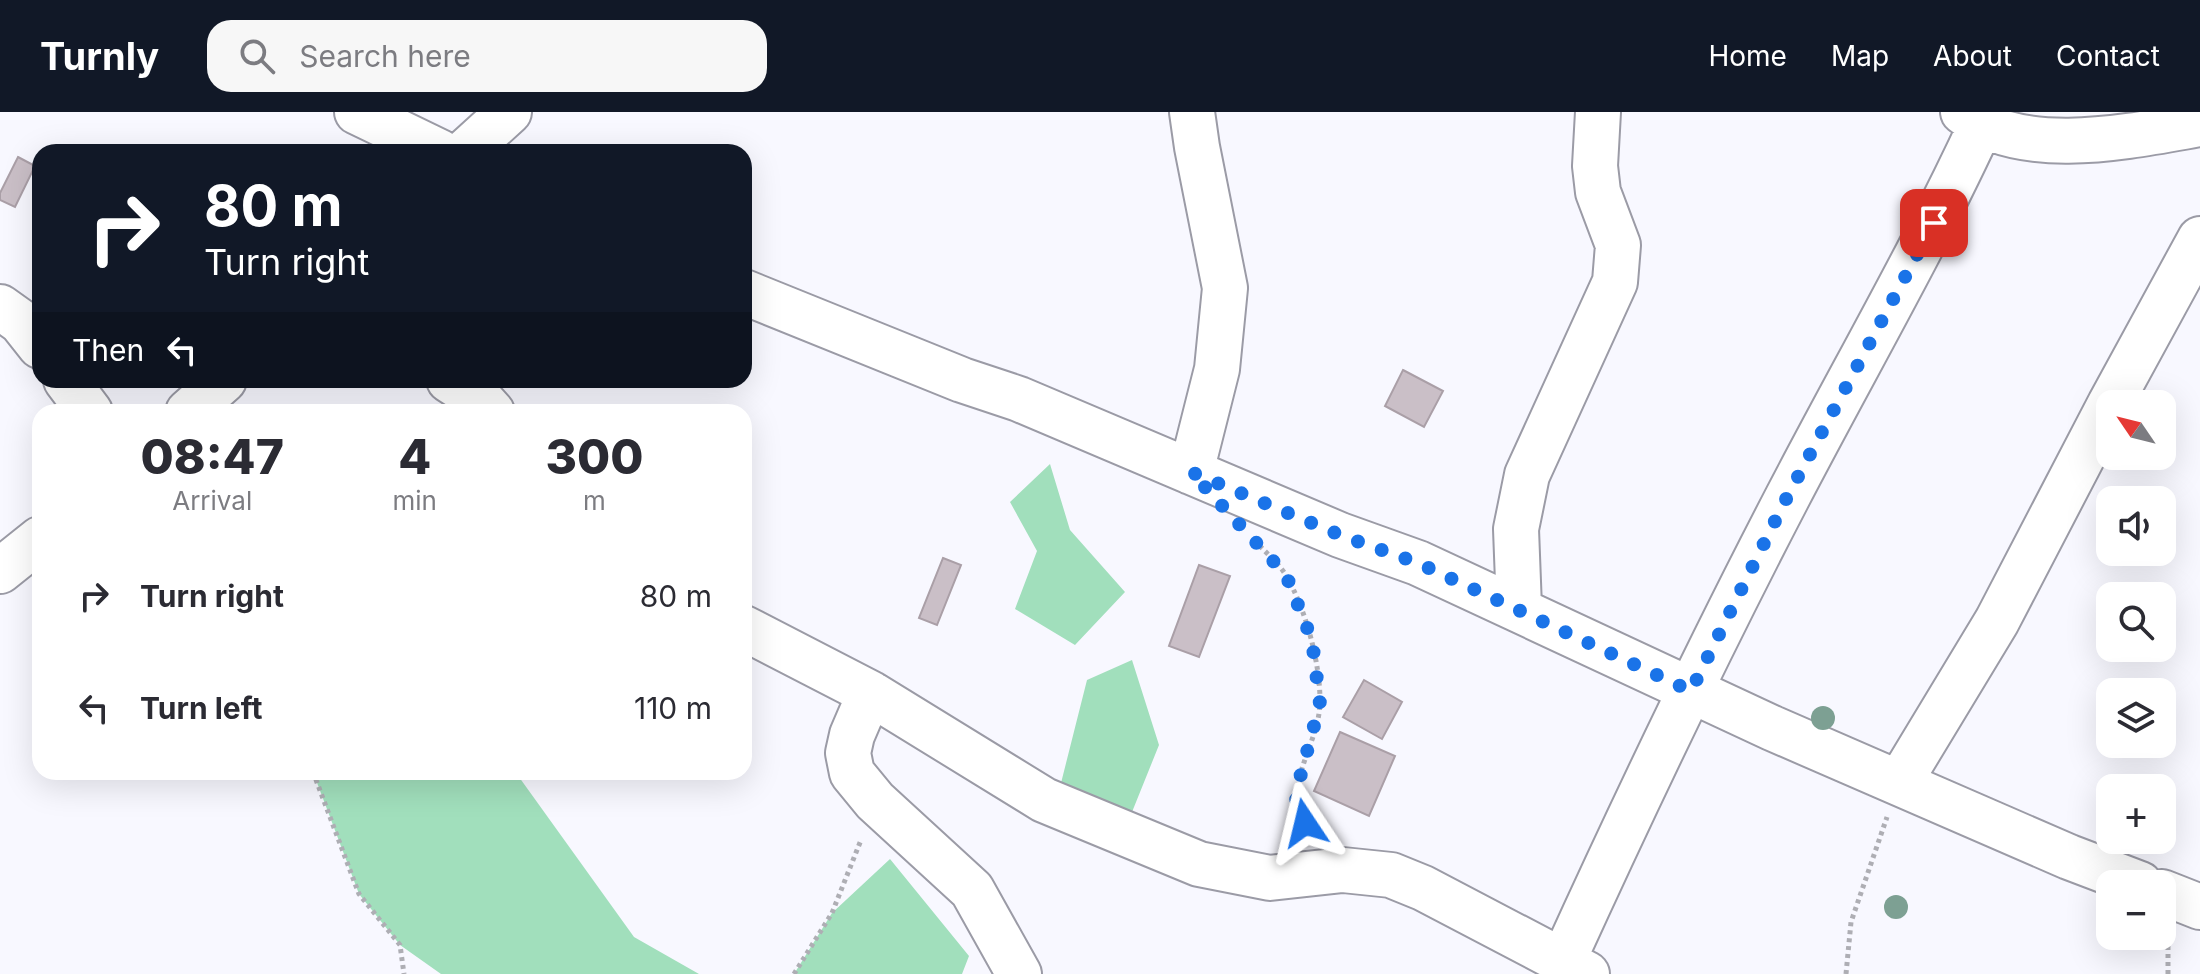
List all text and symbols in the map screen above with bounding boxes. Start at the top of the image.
search box [207,20,767,92]
text: Turnly [40,33,159,79]
icon: search [235,34,279,78]
text: Search here [299,38,471,74]
text: Home [1708,39,1787,73]
text: Map [1831,39,1889,73]
text: About [1933,39,2012,73]
text: Contact [2056,39,2160,73]
text: 80 m [204,172,343,240]
icon: right [72,176,176,280]
pin [1900,189,1968,257]
icon: arrive [1912,201,1956,245]
text: Turn right [204,240,369,284]
icon: left [160,328,204,372]
text: Then [72,332,144,368]
north arrow [2096,390,2176,470]
map controls [2096,390,2176,950]
text: 08:47 [141,427,284,486]
text: 4 [398,427,431,486]
text: 300 [545,427,643,486]
text: Arrival [172,485,252,516]
text: min [392,485,437,516]
text: m [583,485,606,516]
button: sound [2096,486,2176,566]
icon: right [72,574,116,618]
text: Turn right [140,578,284,614]
text: 80 m [640,578,712,614]
button: search [2096,582,2176,662]
button: layers [2096,678,2176,758]
icon: left [72,686,116,730]
text: Turn left [140,690,262,726]
text: 110 m [634,690,712,726]
button: + [2096,774,2176,854]
position arrow [1263,781,1347,865]
button: − [2096,870,2176,950]

